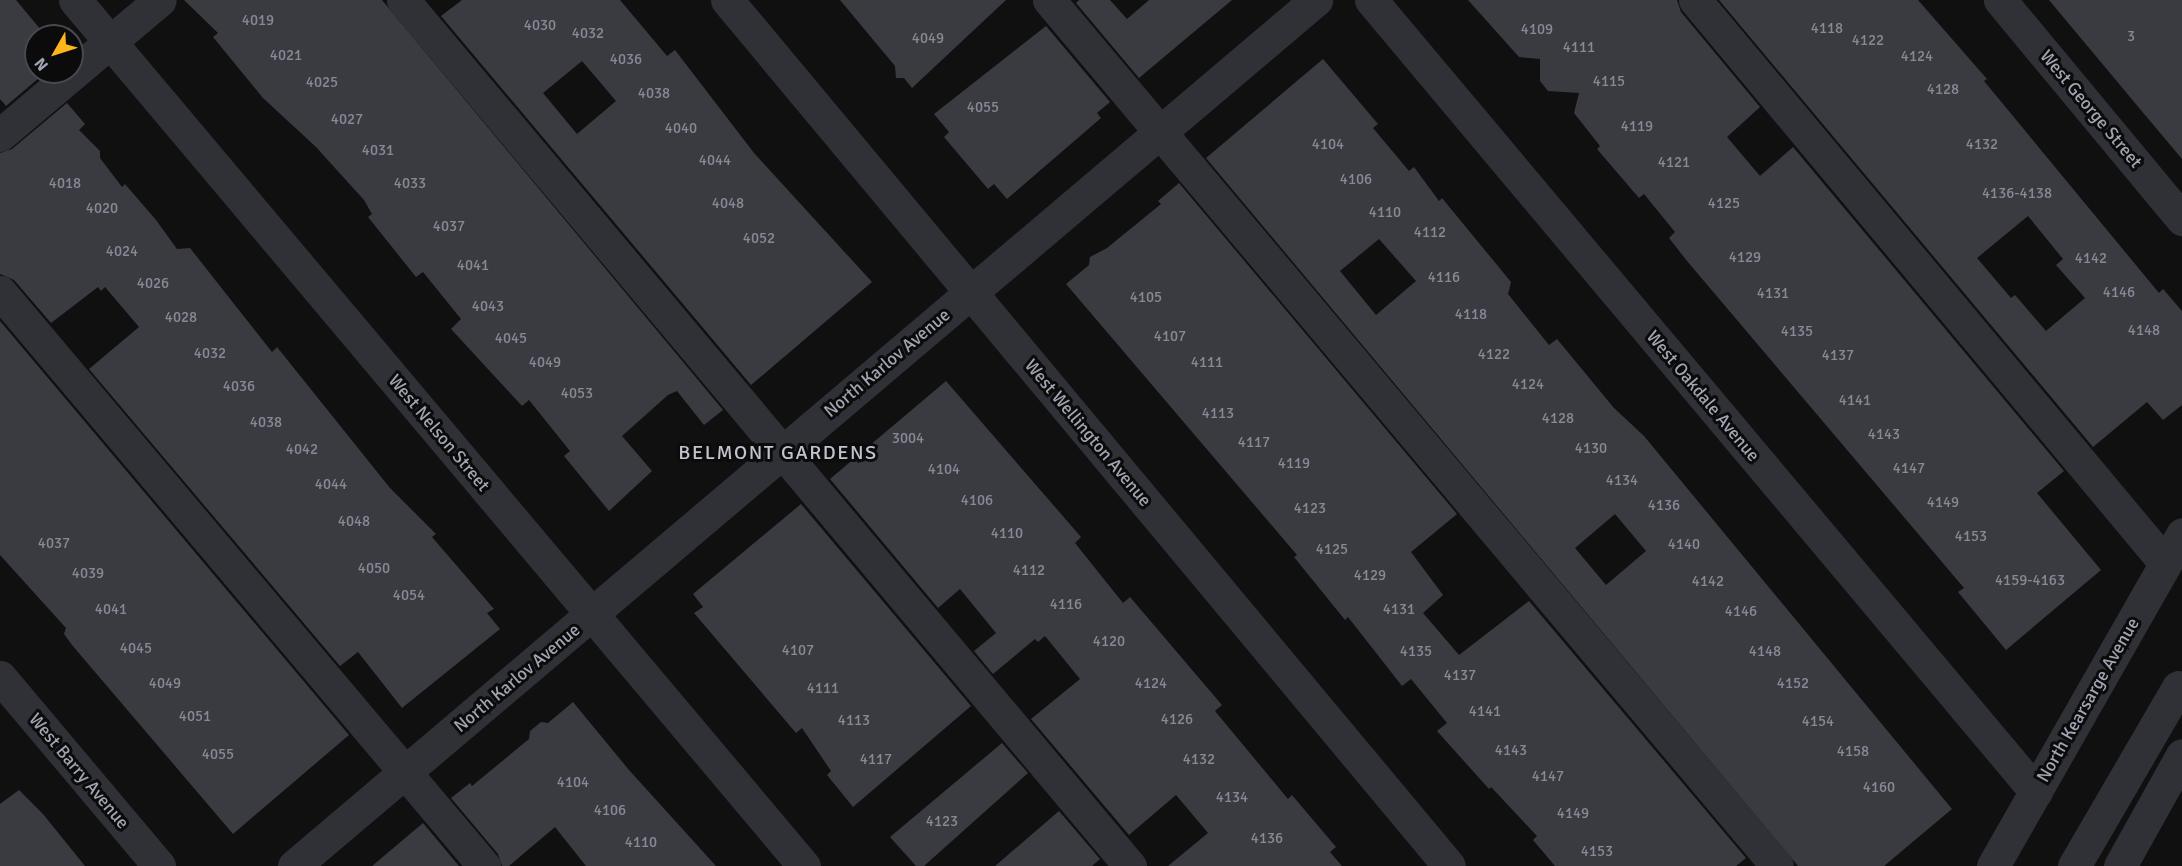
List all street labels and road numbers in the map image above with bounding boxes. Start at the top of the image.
street label: West George Street [2035,46,2147,172]
street label: North Karlov Avenue [820,304,954,422]
street label: West Oakdale Avenue [1642,326,1764,466]
street label: West Wellington Avenue [1020,355,1156,511]
street label: West Nelson Street [384,370,494,496]
street label: North Kearsarge Avenue [2032,614,2144,786]
street label: North Karlov Avenue [450,619,584,737]
street label: West Barry Avenue [24,709,134,833]

